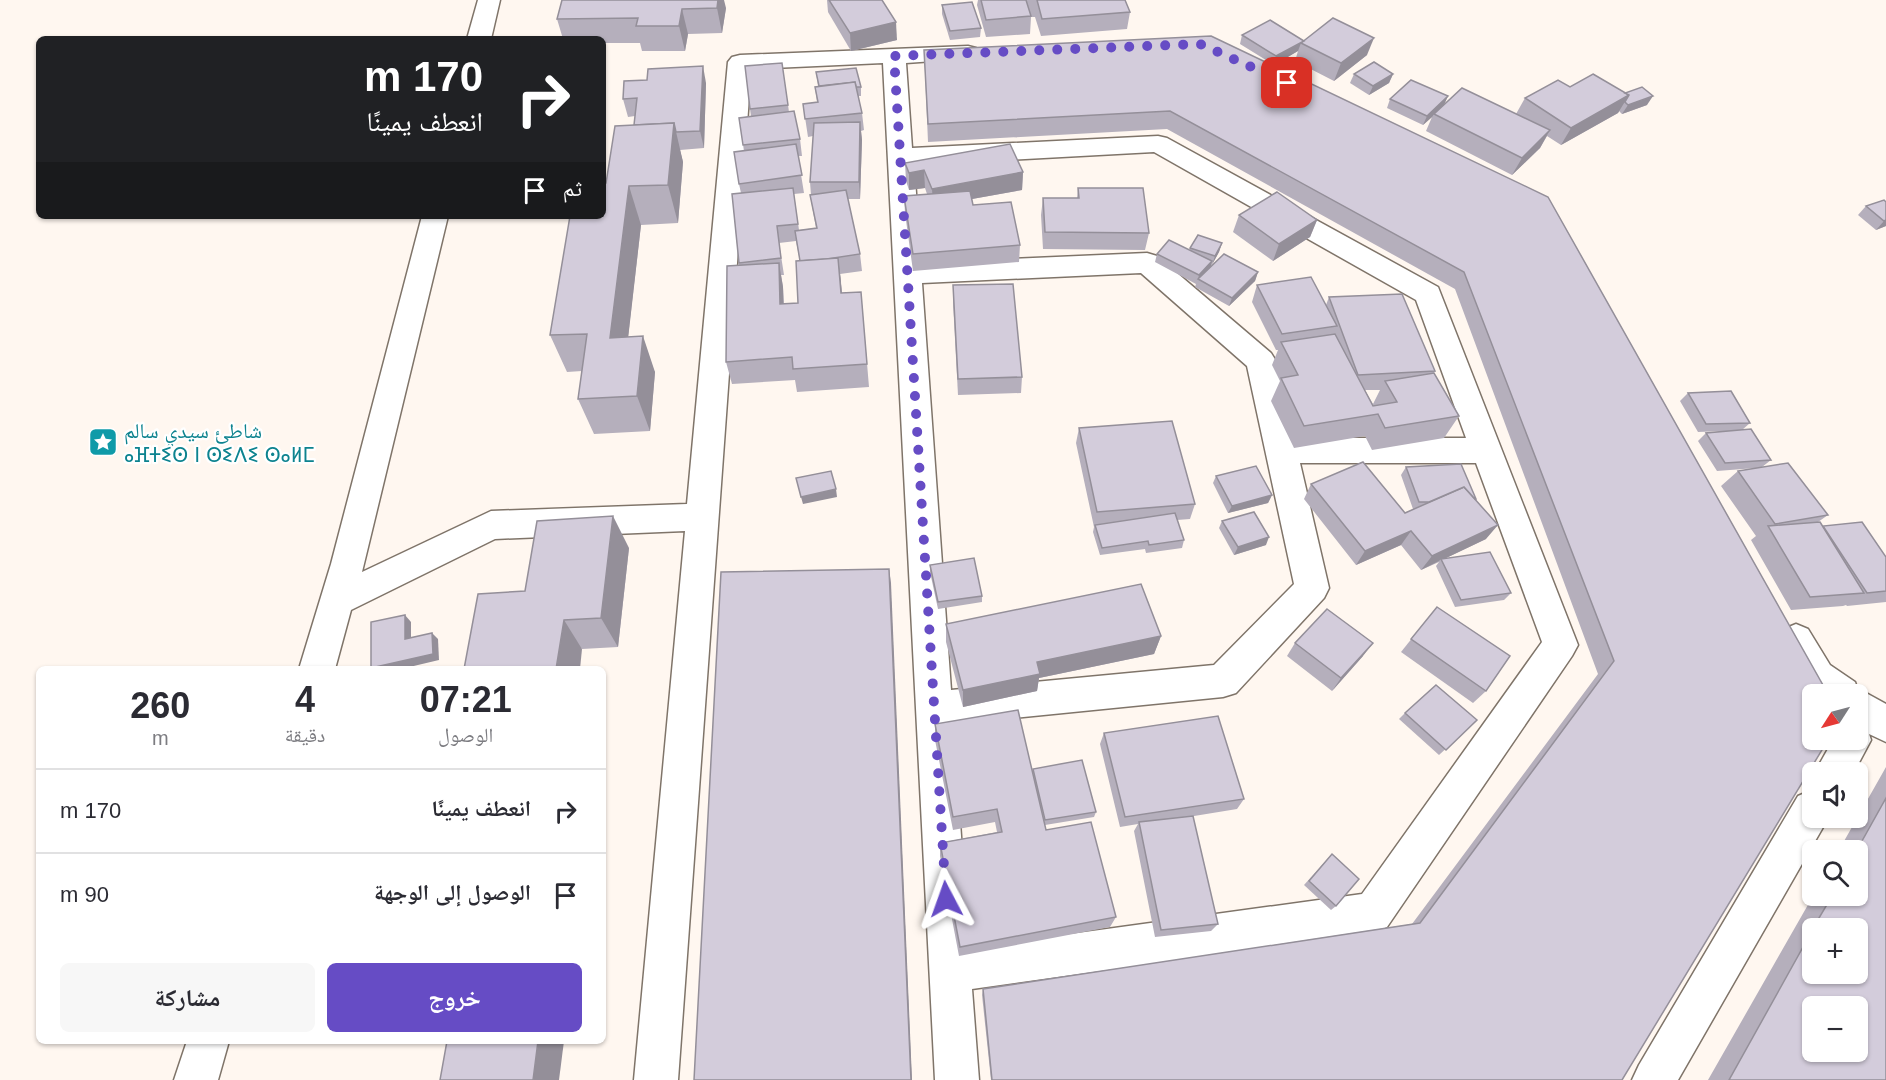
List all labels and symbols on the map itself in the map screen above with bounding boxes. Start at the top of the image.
pin [1261,57,1312,108]
place label: شاطئ سيدي سالم ⴰⴼⵜⵉⵙ ⵏ ⵙⵉⴷⵉ ⵙⴰⵍⵎ [124,419,315,466]
place icon: شاطئ سيدي سالم ⴰⴼⵜⵉⵙ ⵏ ⵙⵉⴷⵉ ⵙⴰⵍⵎ [87,426,119,458]
north arrow [1802,684,1868,750]
position arrow [914,867,978,931]

